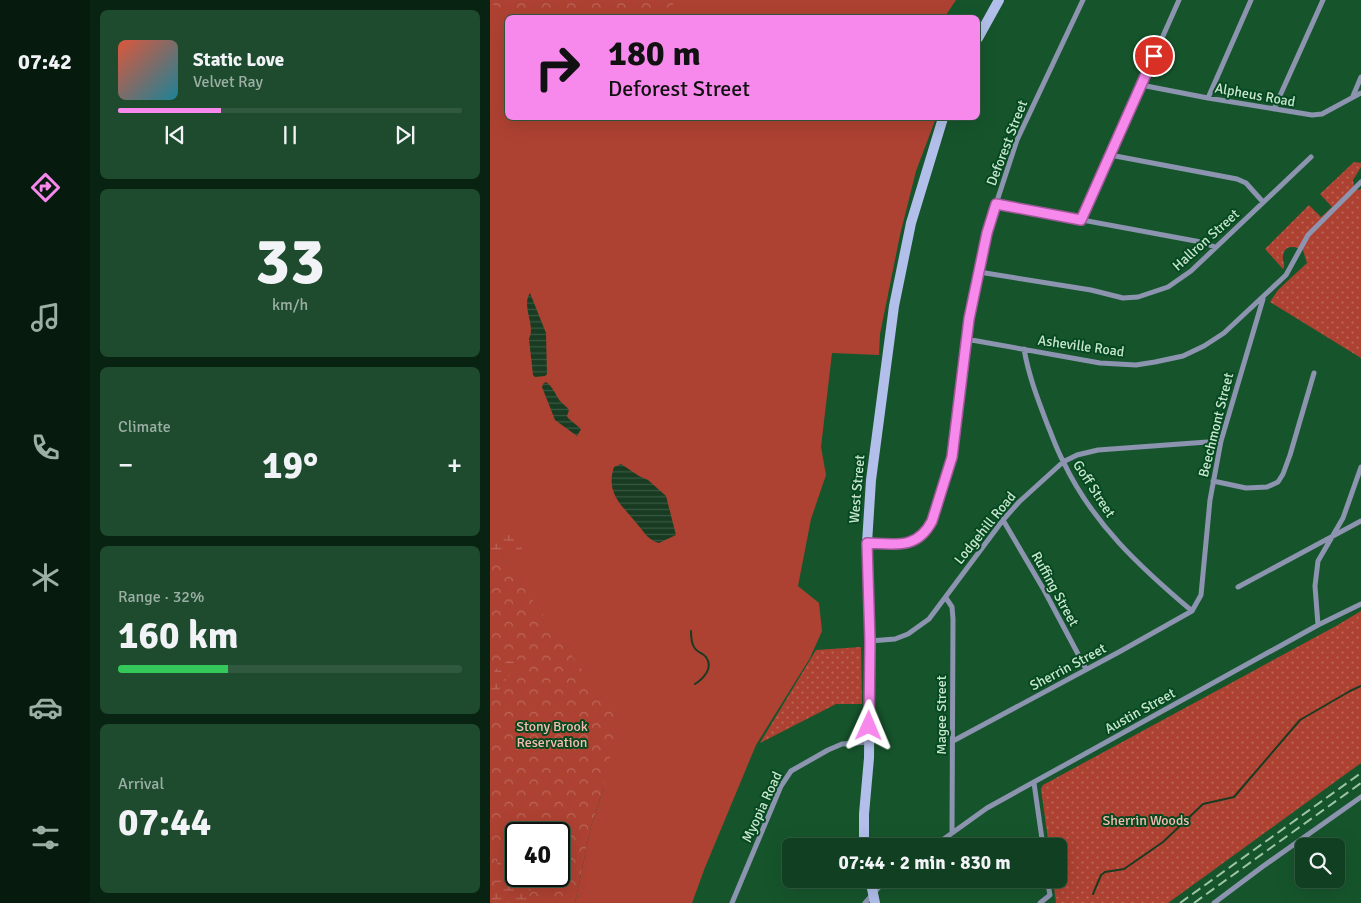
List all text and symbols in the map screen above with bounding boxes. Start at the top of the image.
text: 180 m [608,32,701,75]
icon: right [525,35,590,100]
pin [1133,35,1175,77]
icon: arrive [1140,42,1168,70]
text: 07:42 [18,48,72,75]
text: Static Love [193,48,284,72]
text: Velvet Ray [193,72,263,92]
text: Deforest Street [608,75,750,102]
street label: Alpheus Road [1213,80,1297,110]
street label: Deforest Street [983,98,1031,188]
icon: previous [161,121,189,149]
icon: pause [276,121,304,149]
icon: next [391,121,419,149]
icon: directions [28,170,63,205]
street label: Hallron Street [1169,206,1243,274]
text: 33 [255,222,325,302]
text: km/h [272,295,308,315]
icon: music [28,300,63,335]
street label: Asheville Road [1037,332,1125,360]
street label: Beechmont Street [1195,371,1237,479]
text: Climate [118,417,171,437]
icon: phone [28,430,63,465]
text: 19° [262,442,318,489]
text: − [118,448,133,482]
text: + [447,448,462,482]
street label: West Street [846,454,868,524]
street label: Goff Street [1069,457,1119,521]
street label: Lodgehill Road [951,488,1019,568]
street label: Ruffing Street [1028,549,1083,629]
icon: climate [28,560,63,595]
text: Range · 32% [118,587,204,607]
text: 160 km [118,612,239,659]
street label: Sherrin Street [1027,640,1109,694]
street label: Magee Street [933,675,950,755]
street label: Austin Street [1102,685,1178,737]
icon: car [28,690,63,725]
position arrow [842,699,894,751]
park label: Stony Brook Reservation [516,718,588,751]
street label: Myopia Road [738,769,786,845]
text: Arrival [118,774,164,794]
text: 07:44 [118,799,211,846]
park label: Sherrin Woods [1103,812,1189,829]
icon: filters [28,820,63,855]
speed limit sign: 40 [505,822,570,887]
map controls [1295,838,1345,888]
button: search [1295,838,1345,888]
text: 07:44 · 2 min · 830 m [838,851,1011,875]

